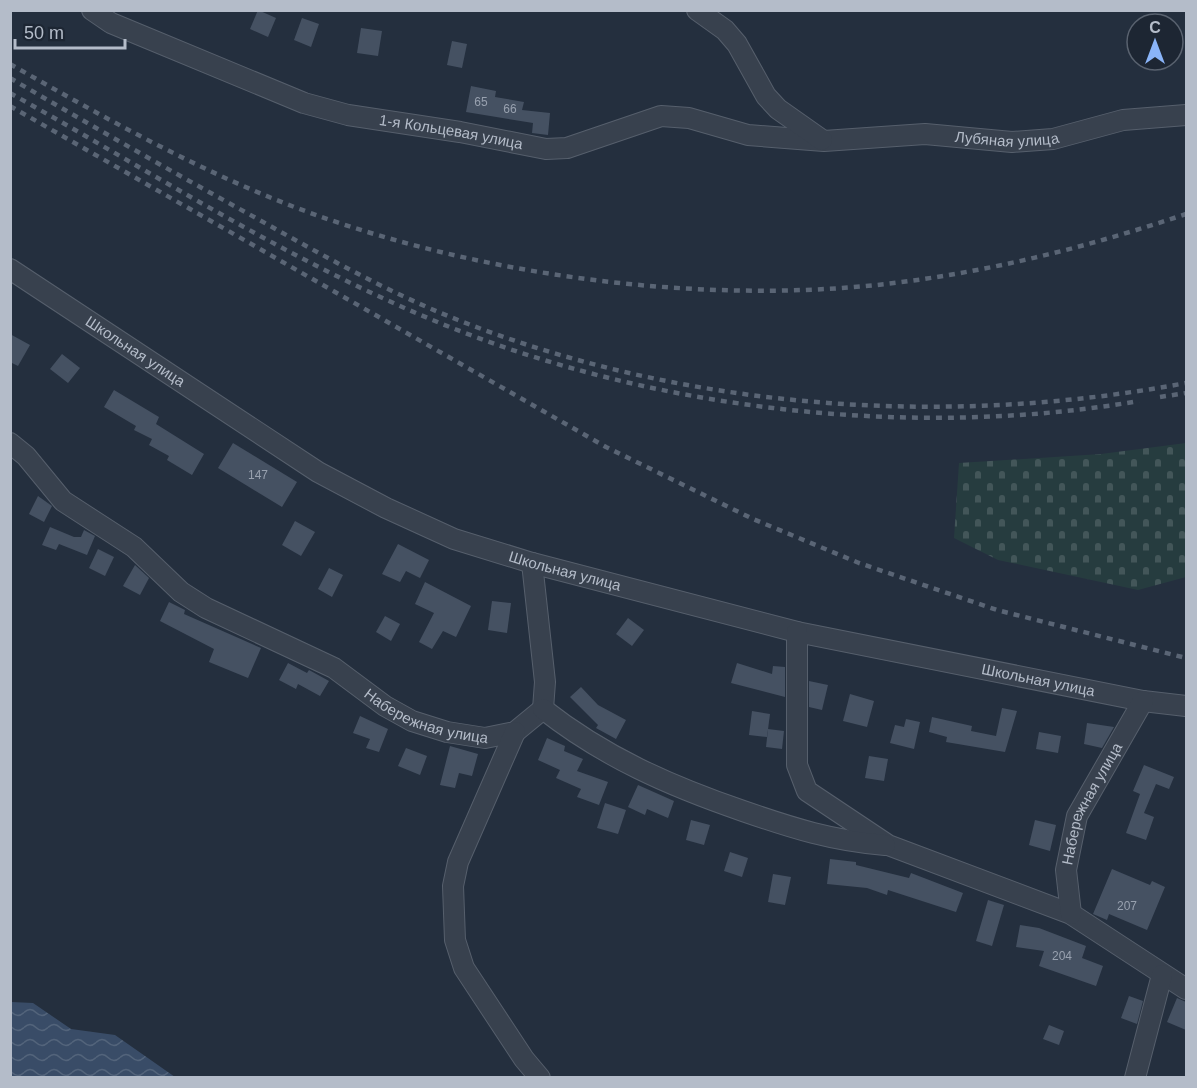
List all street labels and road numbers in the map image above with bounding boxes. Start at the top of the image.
street label: 1-я Кольцевая улица [378,111,525,152]
street label: Лубяная улица [954,128,1061,150]
street label: Школьная улица [83,312,189,390]
street label: Школьная улица [507,547,623,594]
street label: Школьная улица [980,660,1097,699]
street label: Набережная улица [361,685,490,746]
street label: Набережная улица [1058,739,1126,866]

